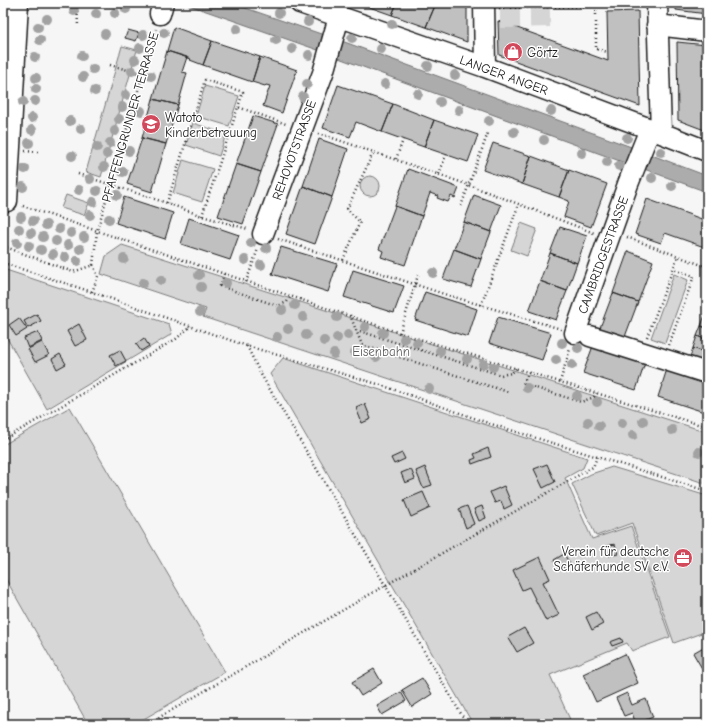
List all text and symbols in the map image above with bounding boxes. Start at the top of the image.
street label: PFAFFENGRUNDER TERRASSE [99,30,162,204]
shop icon: Görtz [502,41,524,63]
place label: Görtz [527,45,558,60]
street label: LANGER ANGER [458,52,550,98]
street label: REHOVOTSTRASSE [269,98,319,202]
place label: Watoto Kinderbetreuung [165,110,257,140]
school or university icon: Watoto Kinderbetreuung [140,113,162,135]
street label: CAMBRIDGESTRASSE [575,194,631,316]
park label: Eisenbahn [352,344,410,359]
place label: Verein für deutsche Schäferhunde SV e.V. [554,544,669,574]
office icon: Verein für deutsche Schäferhunde SV e.V. [672,547,694,569]

